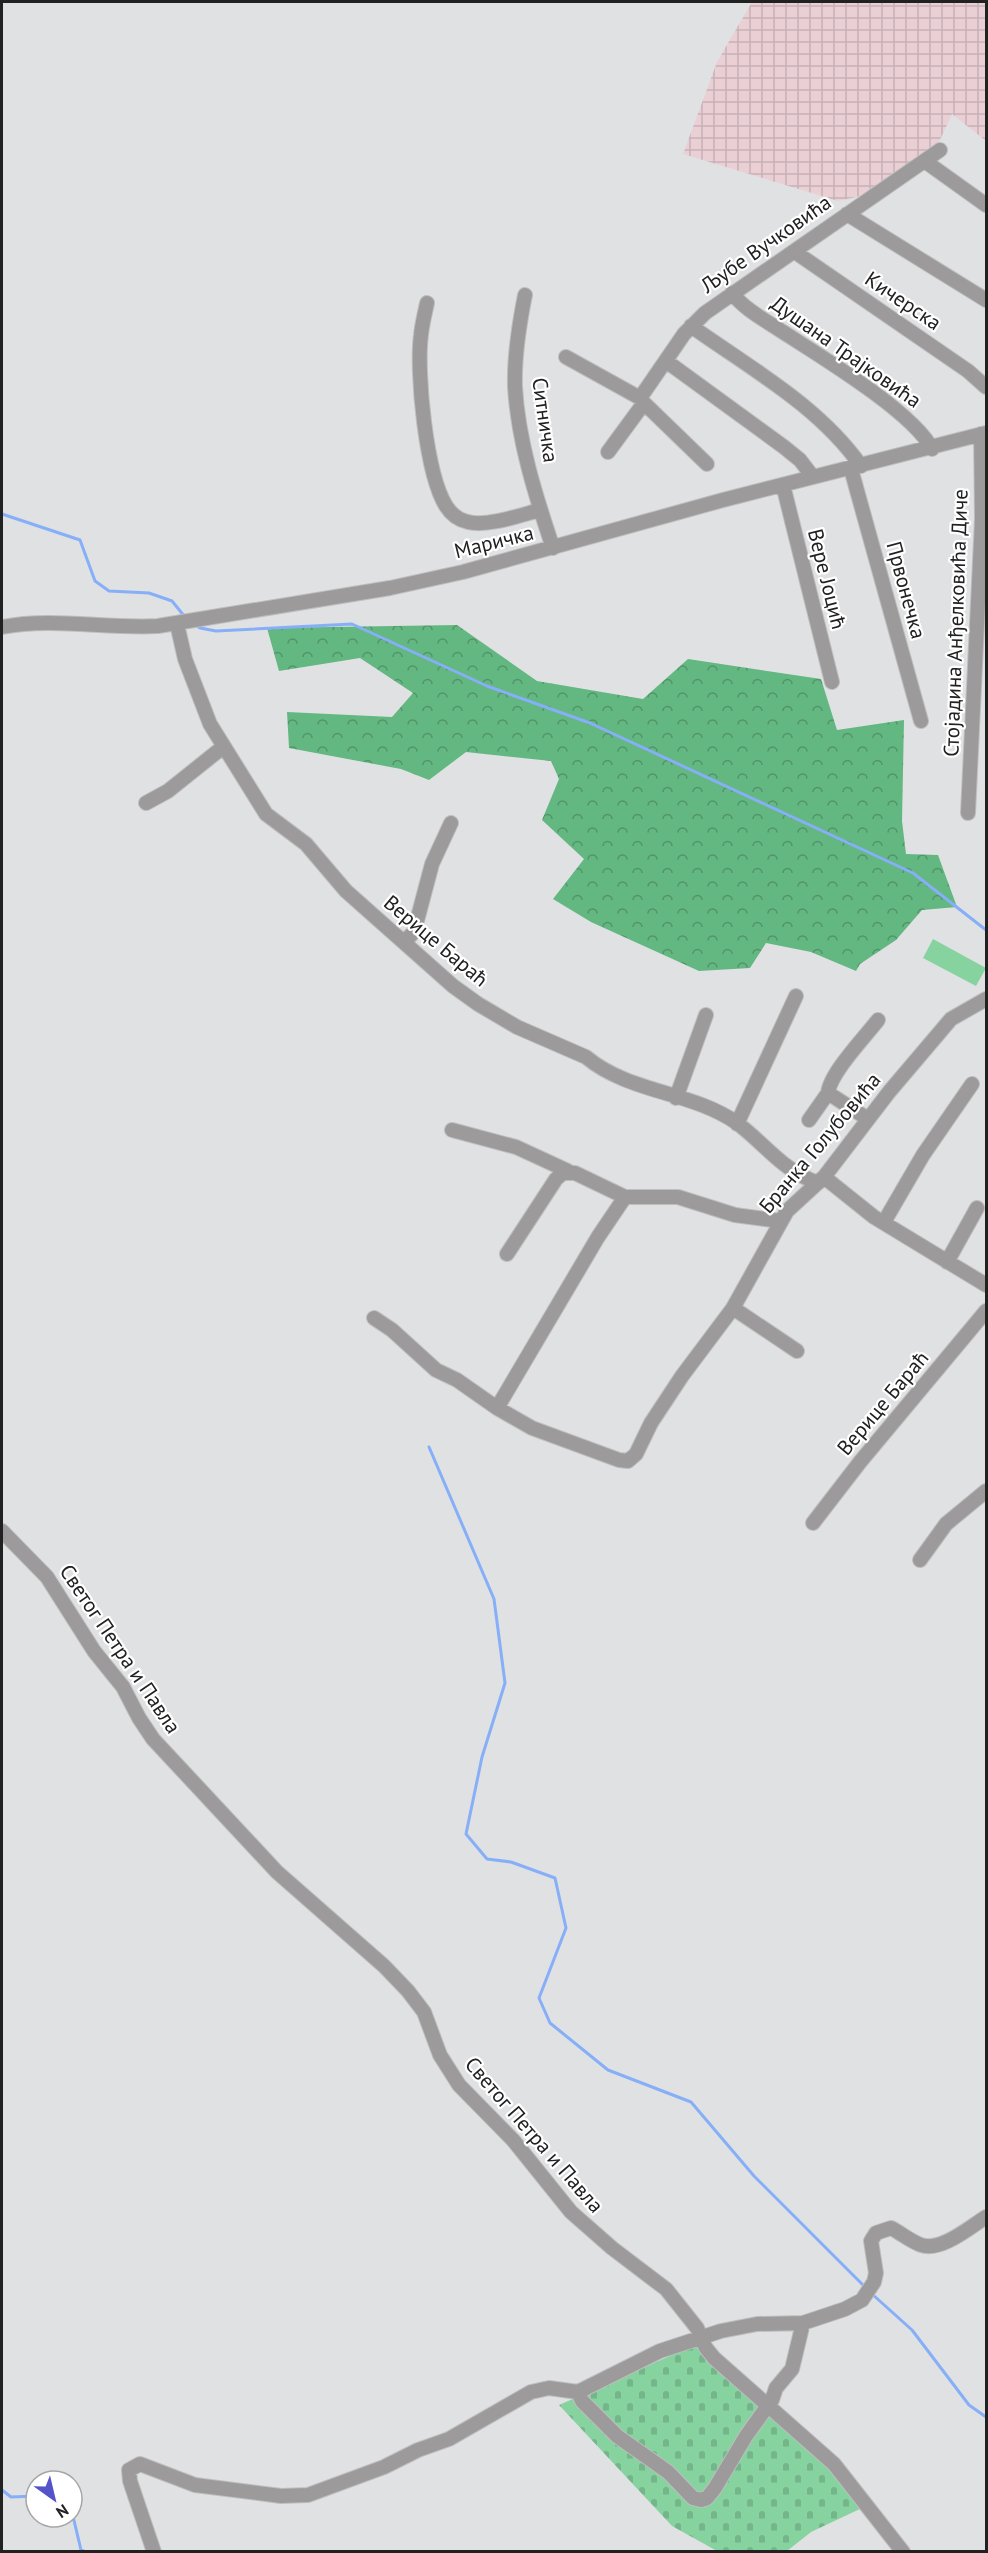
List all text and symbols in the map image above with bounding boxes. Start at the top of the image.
street label: Љубе Вучковића [694,189,836,299]
street label: Кичерска [860,265,947,336]
street label: Душана Трајковића [766,290,927,414]
street label: Ситничка [526,376,565,464]
street label: Стојадина Анђелковића Диче [937,489,974,757]
street label: Маричка [452,519,536,564]
street label: Вере Јоцић [802,526,853,632]
street label: Првонечка [881,538,932,642]
street label: Верице Бараћ [378,889,494,992]
street label: Бранка Голубовића [753,1067,886,1219]
street label: Верице Бараћ [831,1345,934,1461]
street label: Светог Петра и Павла [54,1559,187,1738]
street label: Светог Петра и Павла [459,2051,610,2218]
north arrow [24,2469,84,2529]
text: N [52,2500,72,2523]

